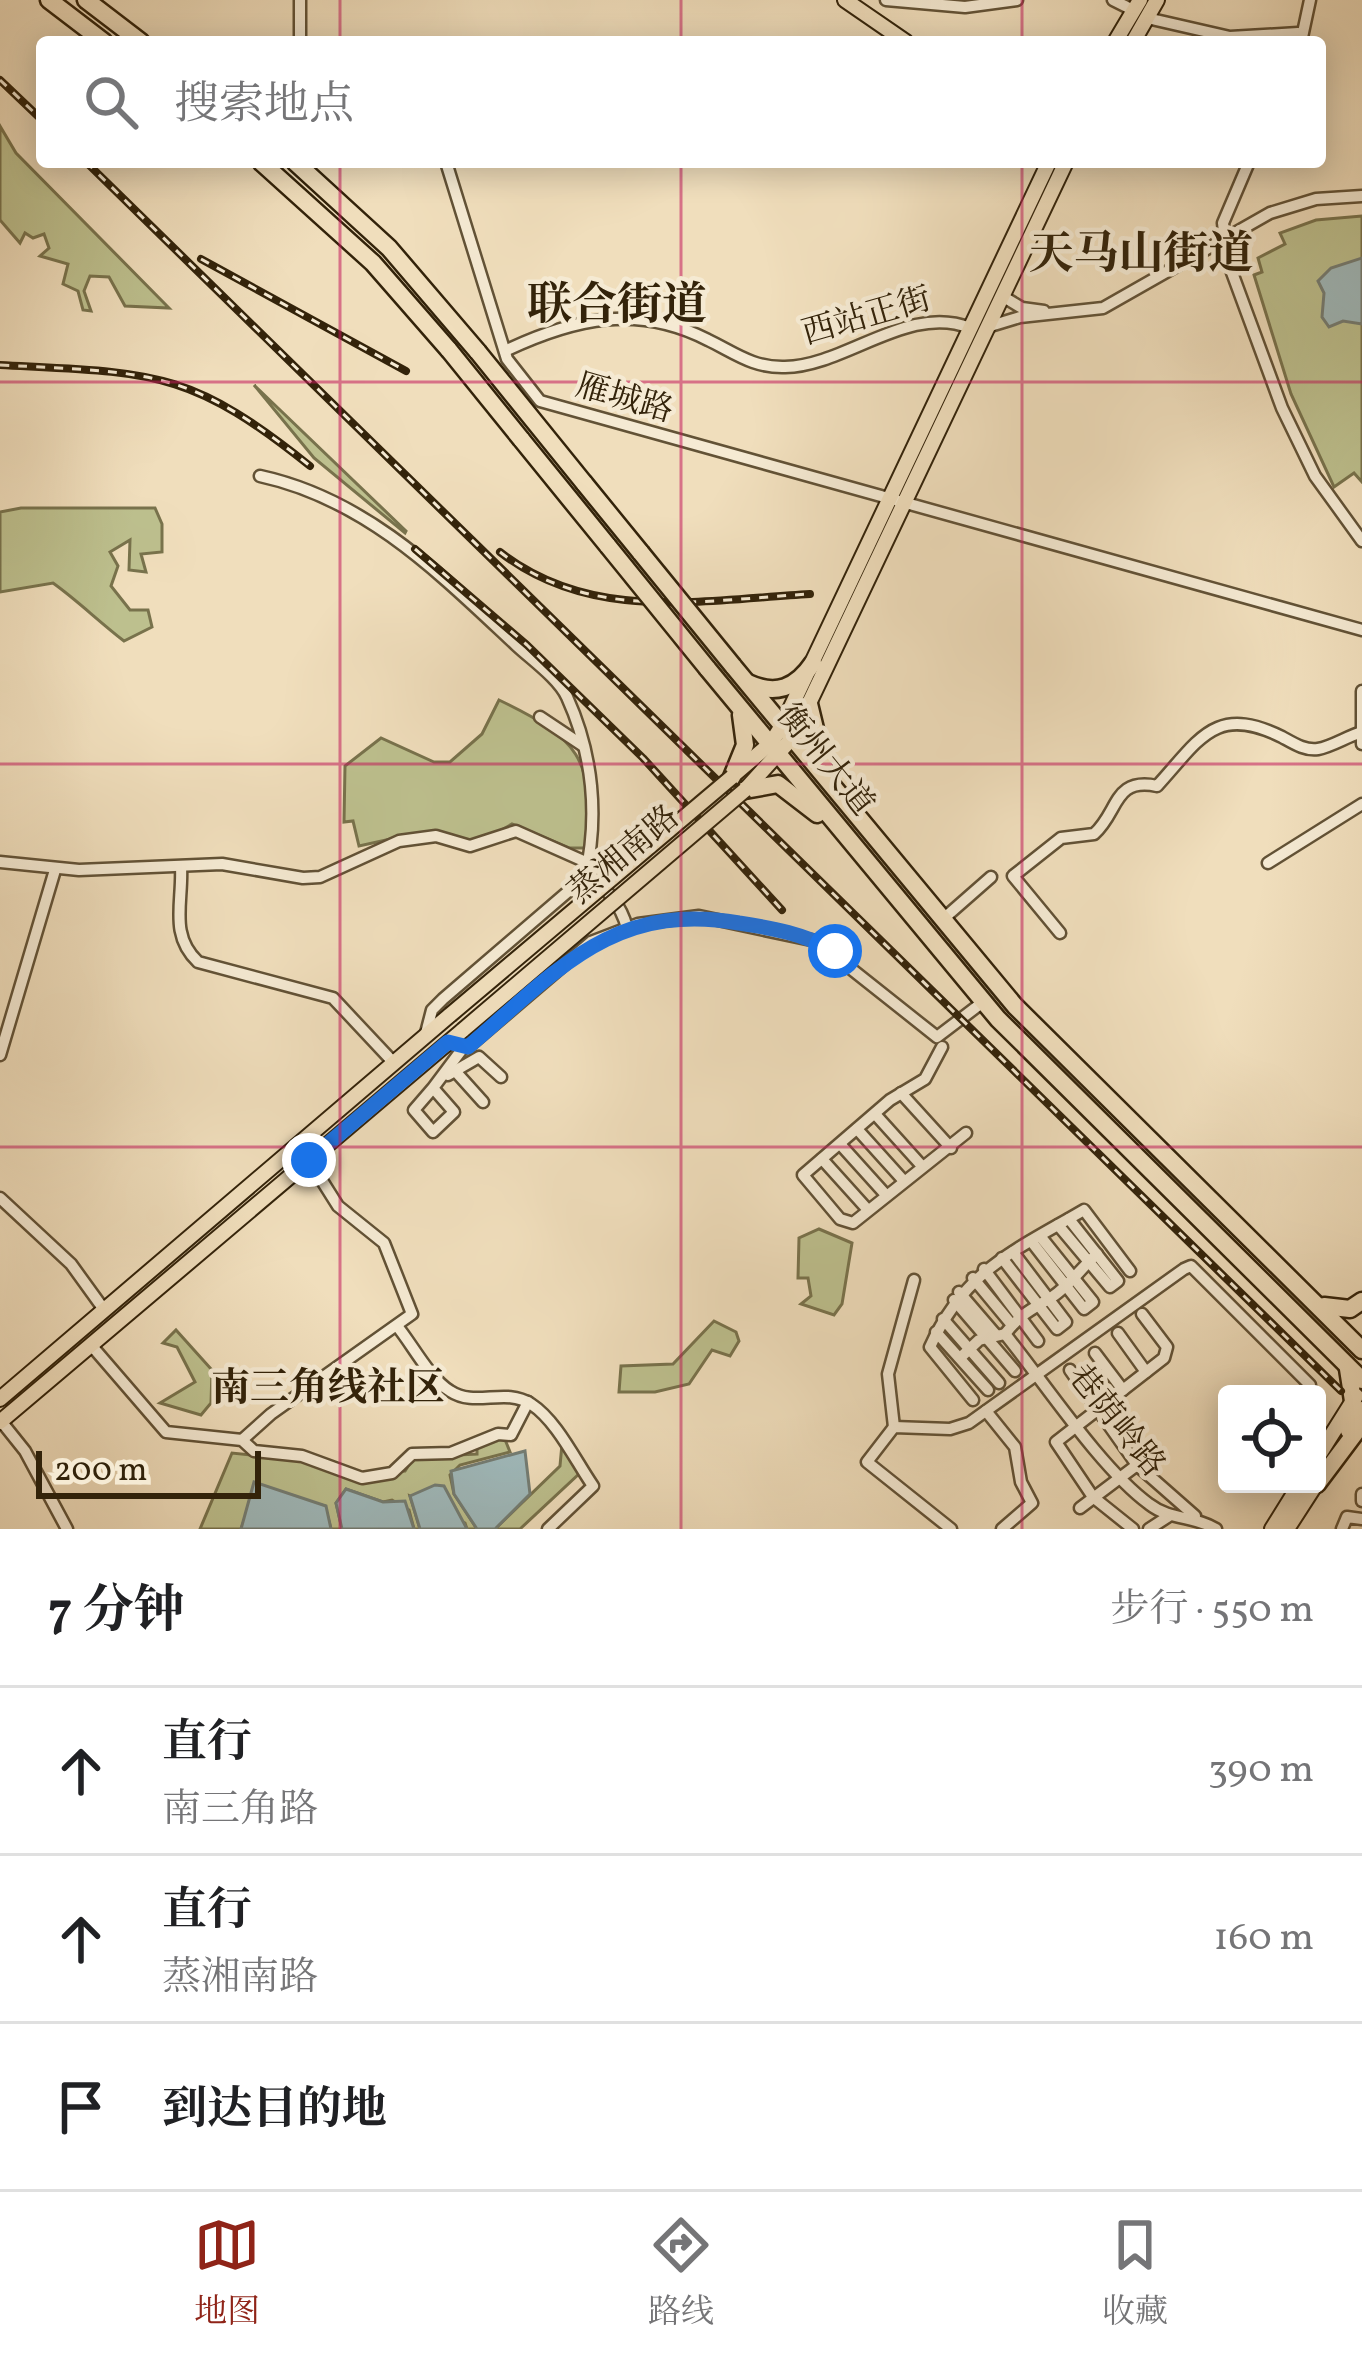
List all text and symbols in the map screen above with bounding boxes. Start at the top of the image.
search box [36,36,1326,168]
icon: search [78,69,144,135]
text: 搜索地点 [174,75,354,138]
district label: 天马山街道 [1028,225,1254,288]
district label: 联合街道 [527,276,707,339]
street label: 西站正街 [797,278,937,358]
street label: 雁城路 [570,364,678,436]
street label: 衡州大道 [765,695,883,827]
street label: 蒸湘南路 [560,796,690,916]
route start [808,924,862,978]
route end [282,1133,336,1187]
street label: 巷荫岭路 [1056,1356,1174,1488]
district label: 南三角线社区 [211,1363,445,1417]
map controls [1218,1385,1326,1493]
button: locate [1218,1385,1326,1493]
scale bar [36,1445,261,1498]
text: 200 m [54,1449,148,1495]
text: 7 分钟 [48,1577,185,1648]
text: 步行 · 550 m [1110,1584,1314,1638]
text: 直行 [162,1713,252,1776]
icon: ahead [48,1738,114,1804]
text: 390 m [1208,1744,1314,1798]
text: 南三角路 [162,1784,318,1838]
text: 直行 [162,1881,252,1944]
icon: ahead [48,1906,114,1972]
text: 160 m [1213,1912,1314,1966]
text: 蒸湘南路 [162,1952,318,2006]
icon: arrive [48,2074,114,2140]
text: 到达目的地 [162,2080,387,2143]
tab: 地图 [194,2212,260,2337]
tab: 路线 [648,2212,714,2337]
tab: 收藏 [1102,2212,1168,2337]

